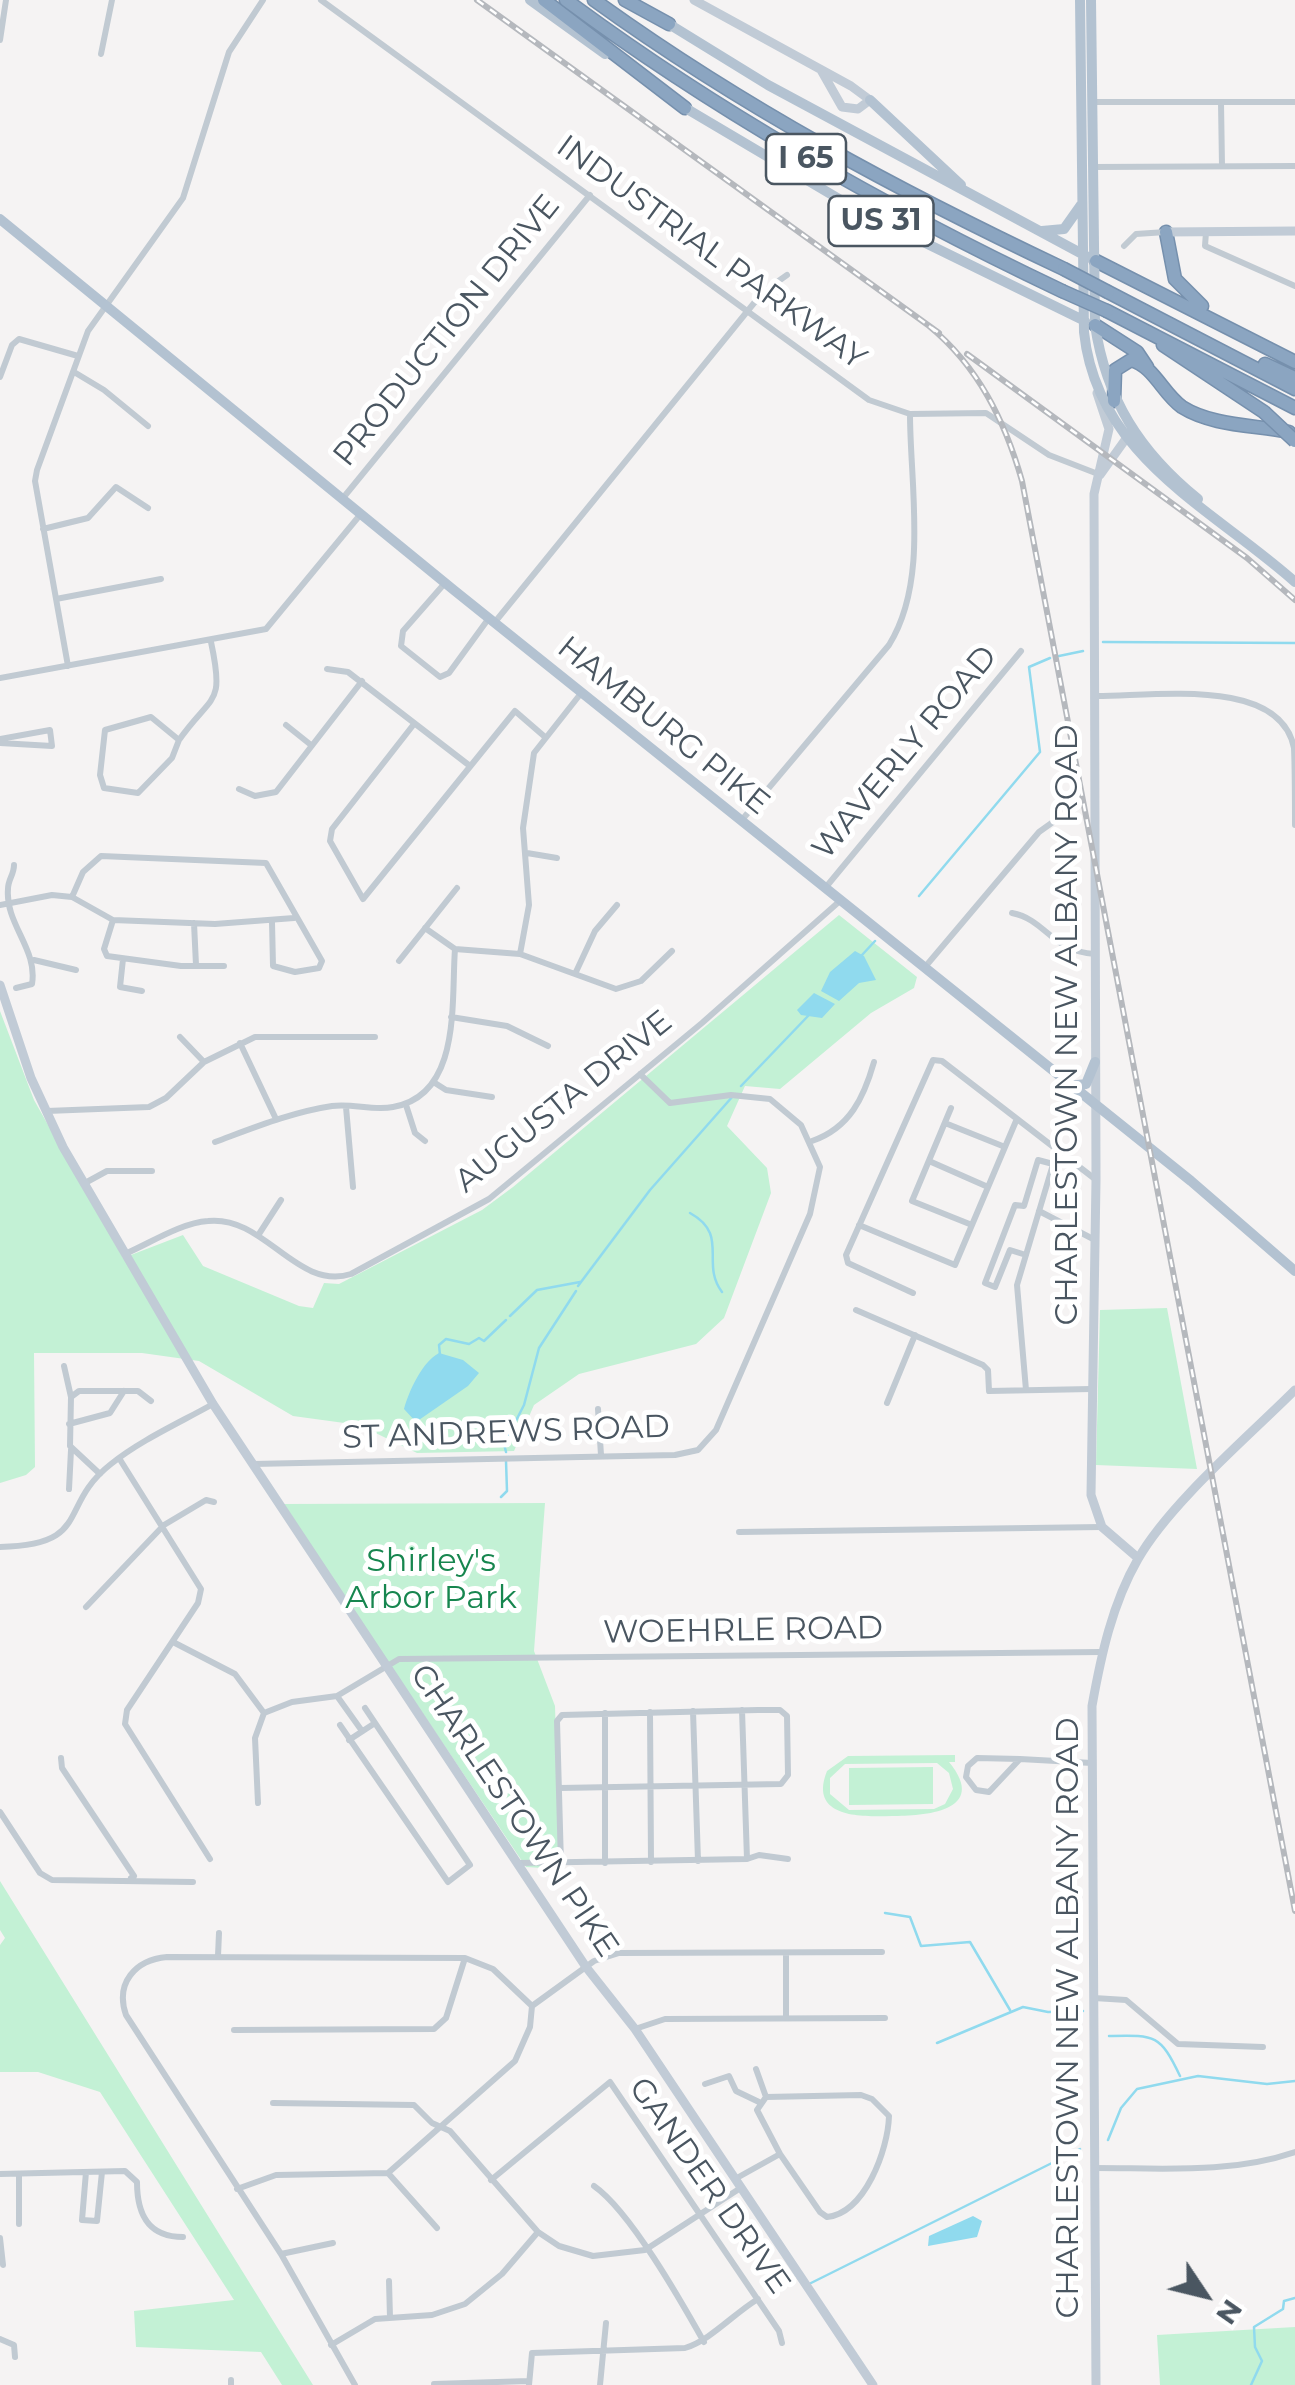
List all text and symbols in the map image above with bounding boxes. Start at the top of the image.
street label: INDUSTRIAL PARKWAY [549,128,873,378]
road number: I 65 [766,134,846,184]
street label: PRODUCTION DRIVE [326,188,568,474]
road number: US 31 [828,196,934,246]
street label: HAMBURG PIKE [549,629,777,823]
street label: WAVERLY ROAD [805,638,1005,868]
street label: CHARLESTOWN NEW ALBANY ROAD [1049,724,1087,1326]
street label: AUGUSTA DRIVE [448,1003,680,1201]
street label: ST ANDREWS ROAD [341,1408,671,1458]
park label: Shirley's Arbor Park [345,1543,517,1618]
street label: WOEHRLE ROAD [603,1609,883,1653]
street label: CHARLESTOWN PIKE [402,1657,626,1965]
street label: CHARLESTOWN NEW ALBANY ROAD [1050,1717,1088,2319]
street label: GANDER DRIVE [620,2071,798,2301]
north arrow [1155,2245,1255,2345]
text: N [1209,2293,1250,2331]

